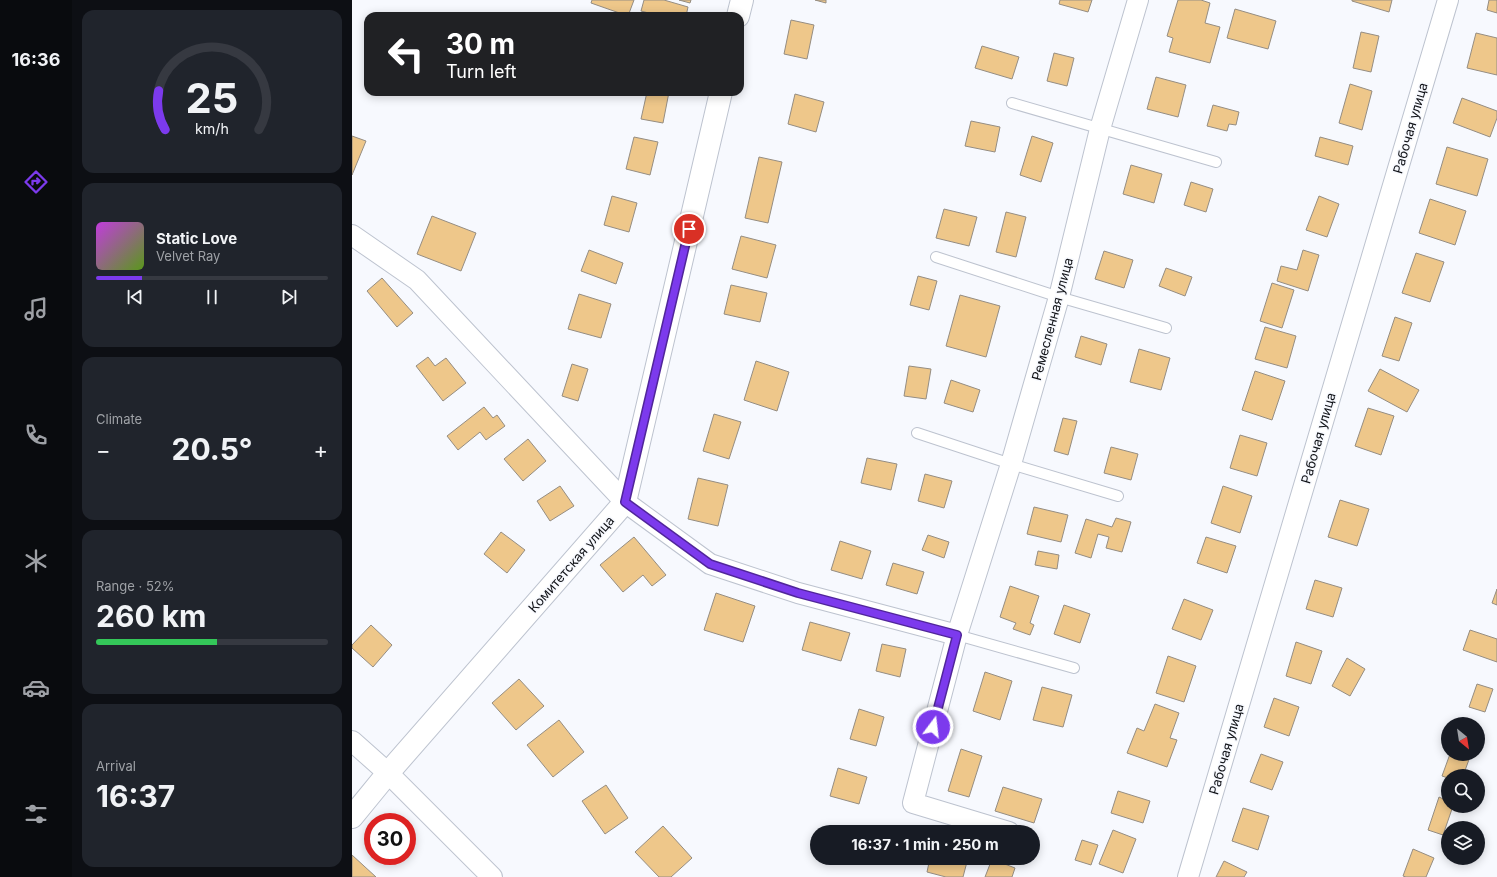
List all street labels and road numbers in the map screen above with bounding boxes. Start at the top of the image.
street label: Рабочая улица [1389,81,1431,175]
street label: Ремесленная улица [1028,256,1076,382]
street label: Рабочая улица [1297,391,1339,485]
street label: Комитетская улица [525,513,617,615]
street label: Рабочая улица [1205,702,1247,796]

